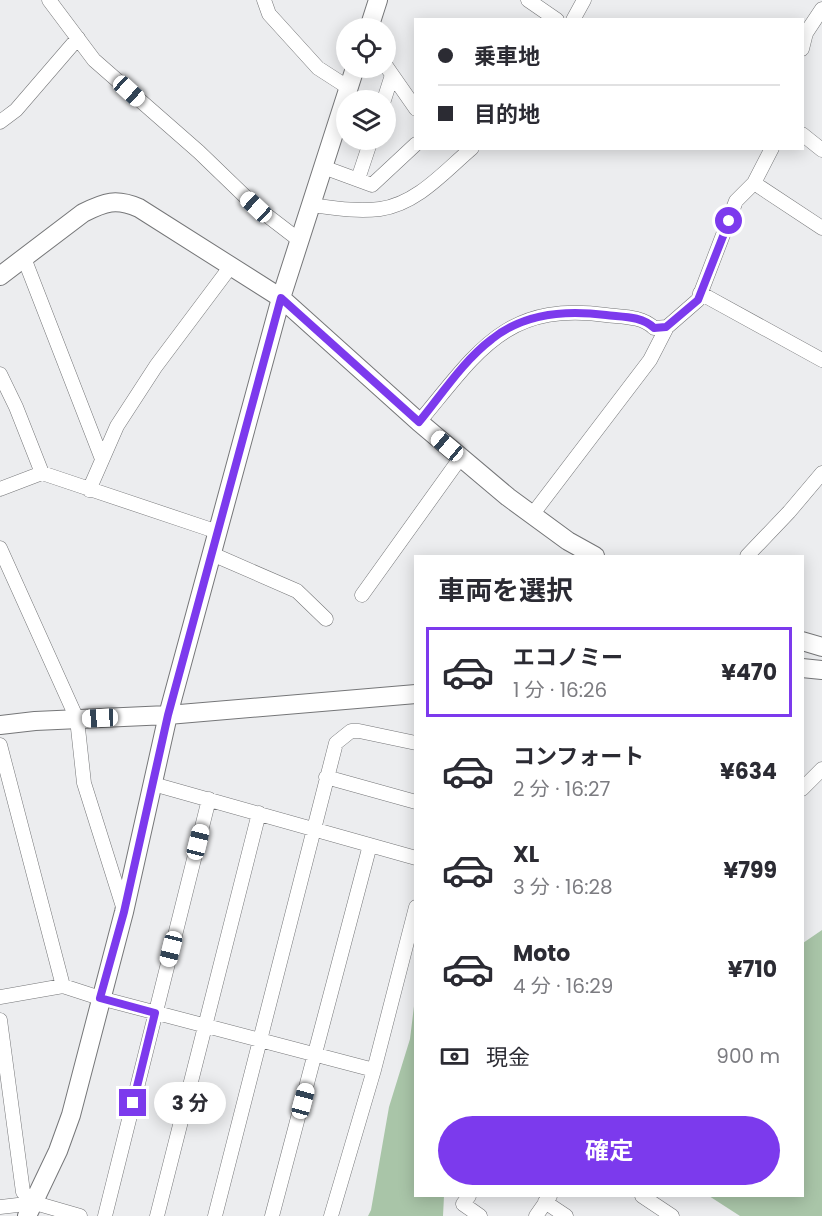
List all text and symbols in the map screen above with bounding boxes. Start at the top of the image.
map controls [336,18,396,150]
button: locate [336,18,396,78]
text: 乗車地 [474,41,540,72]
car [110,72,148,110]
button: layers [336,90,396,150]
text: 目的地 [474,99,540,130]
car [237,188,275,226]
route start [715,207,742,234]
car [427,428,467,464]
text: 車両を選択 [438,572,573,609]
text: エコノミー [513,642,623,673]
icon: car [441,645,495,699]
text: ¥470 [721,657,777,688]
text: 1 分 · 16:26 [513,676,607,704]
car [82,708,118,728]
text: コンフォート [513,741,644,772]
icon: car [441,744,495,798]
text: ¥634 [720,756,777,787]
text: 2 分 · 16:27 [513,775,611,803]
car [185,822,211,862]
text: XL [513,839,539,870]
icon: car [441,843,495,897]
text: ¥799 [723,855,777,886]
text: 3 分 · 16:28 [513,873,613,901]
car [158,929,184,969]
text: Moto [513,938,570,969]
icon: car [441,942,495,996]
text: ¥710 [728,954,777,985]
text: 4 分 · 16:29 [513,972,613,1000]
icon: cash [438,1040,471,1073]
text: 現金 [486,1042,530,1073]
text: 900 m [716,1042,780,1070]
car [290,1081,316,1121]
callout: 3 分 [154,1082,226,1124]
route end [119,1089,146,1116]
text: 3 分 [172,1089,208,1117]
button: 確定 [438,1116,780,1185]

